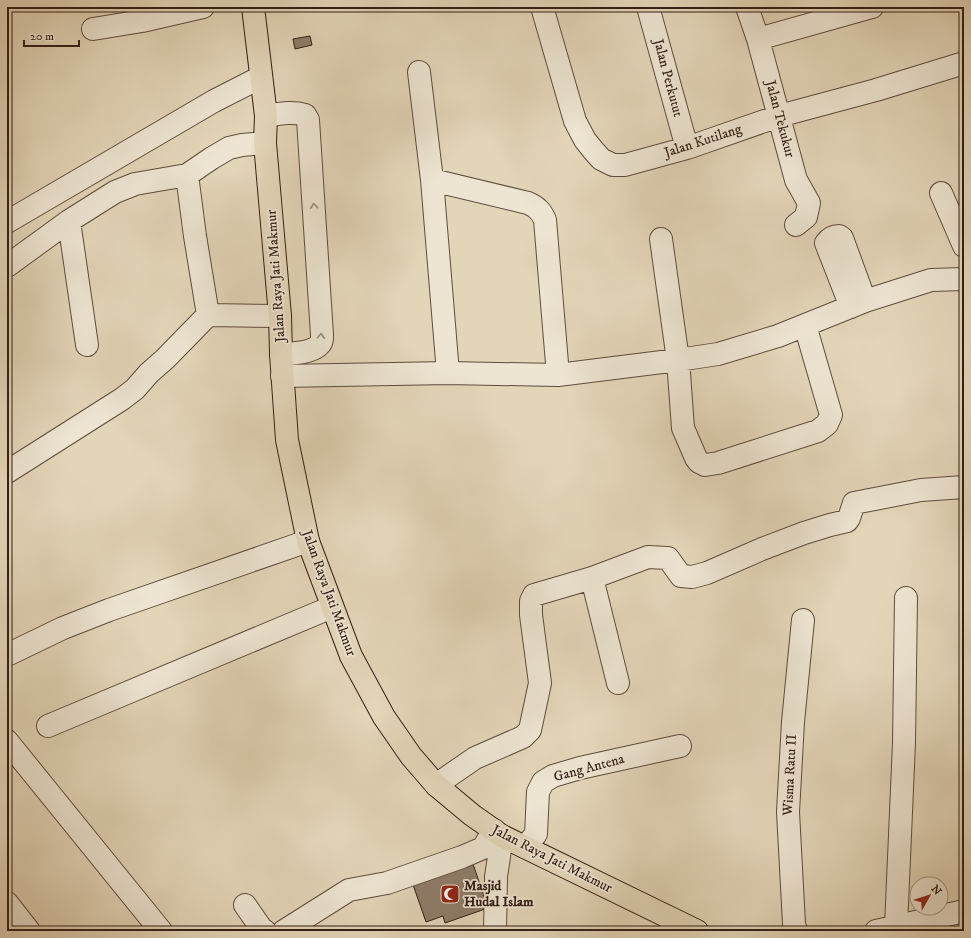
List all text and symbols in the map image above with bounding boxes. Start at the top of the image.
scale bar [24,22,79,48]
text: 20 m [30,29,54,44]
street label: Jalan Perkutut [648,35,687,119]
street label: Jalan Tekukur [761,77,799,160]
street label: Jalan Kutilang [660,120,744,163]
one-way arrow [309,203,318,209]
street label: Jalan Raya Jati Makmur [262,208,290,345]
one-way arrow [317,333,326,339]
street label: Jalan Raya Jati Makmur [297,526,360,659]
street label: Wisma Ratu II [779,734,801,817]
street label: Gang Antena [552,750,626,786]
street label: Jalan Raya Jati Makmur [487,820,616,898]
north arrow [909,876,949,916]
place label: Masjid Hudal Islam [464,877,534,911]
text: N [928,882,944,898]
mosque icon: Masjid Hudal Islam [439,883,461,905]

